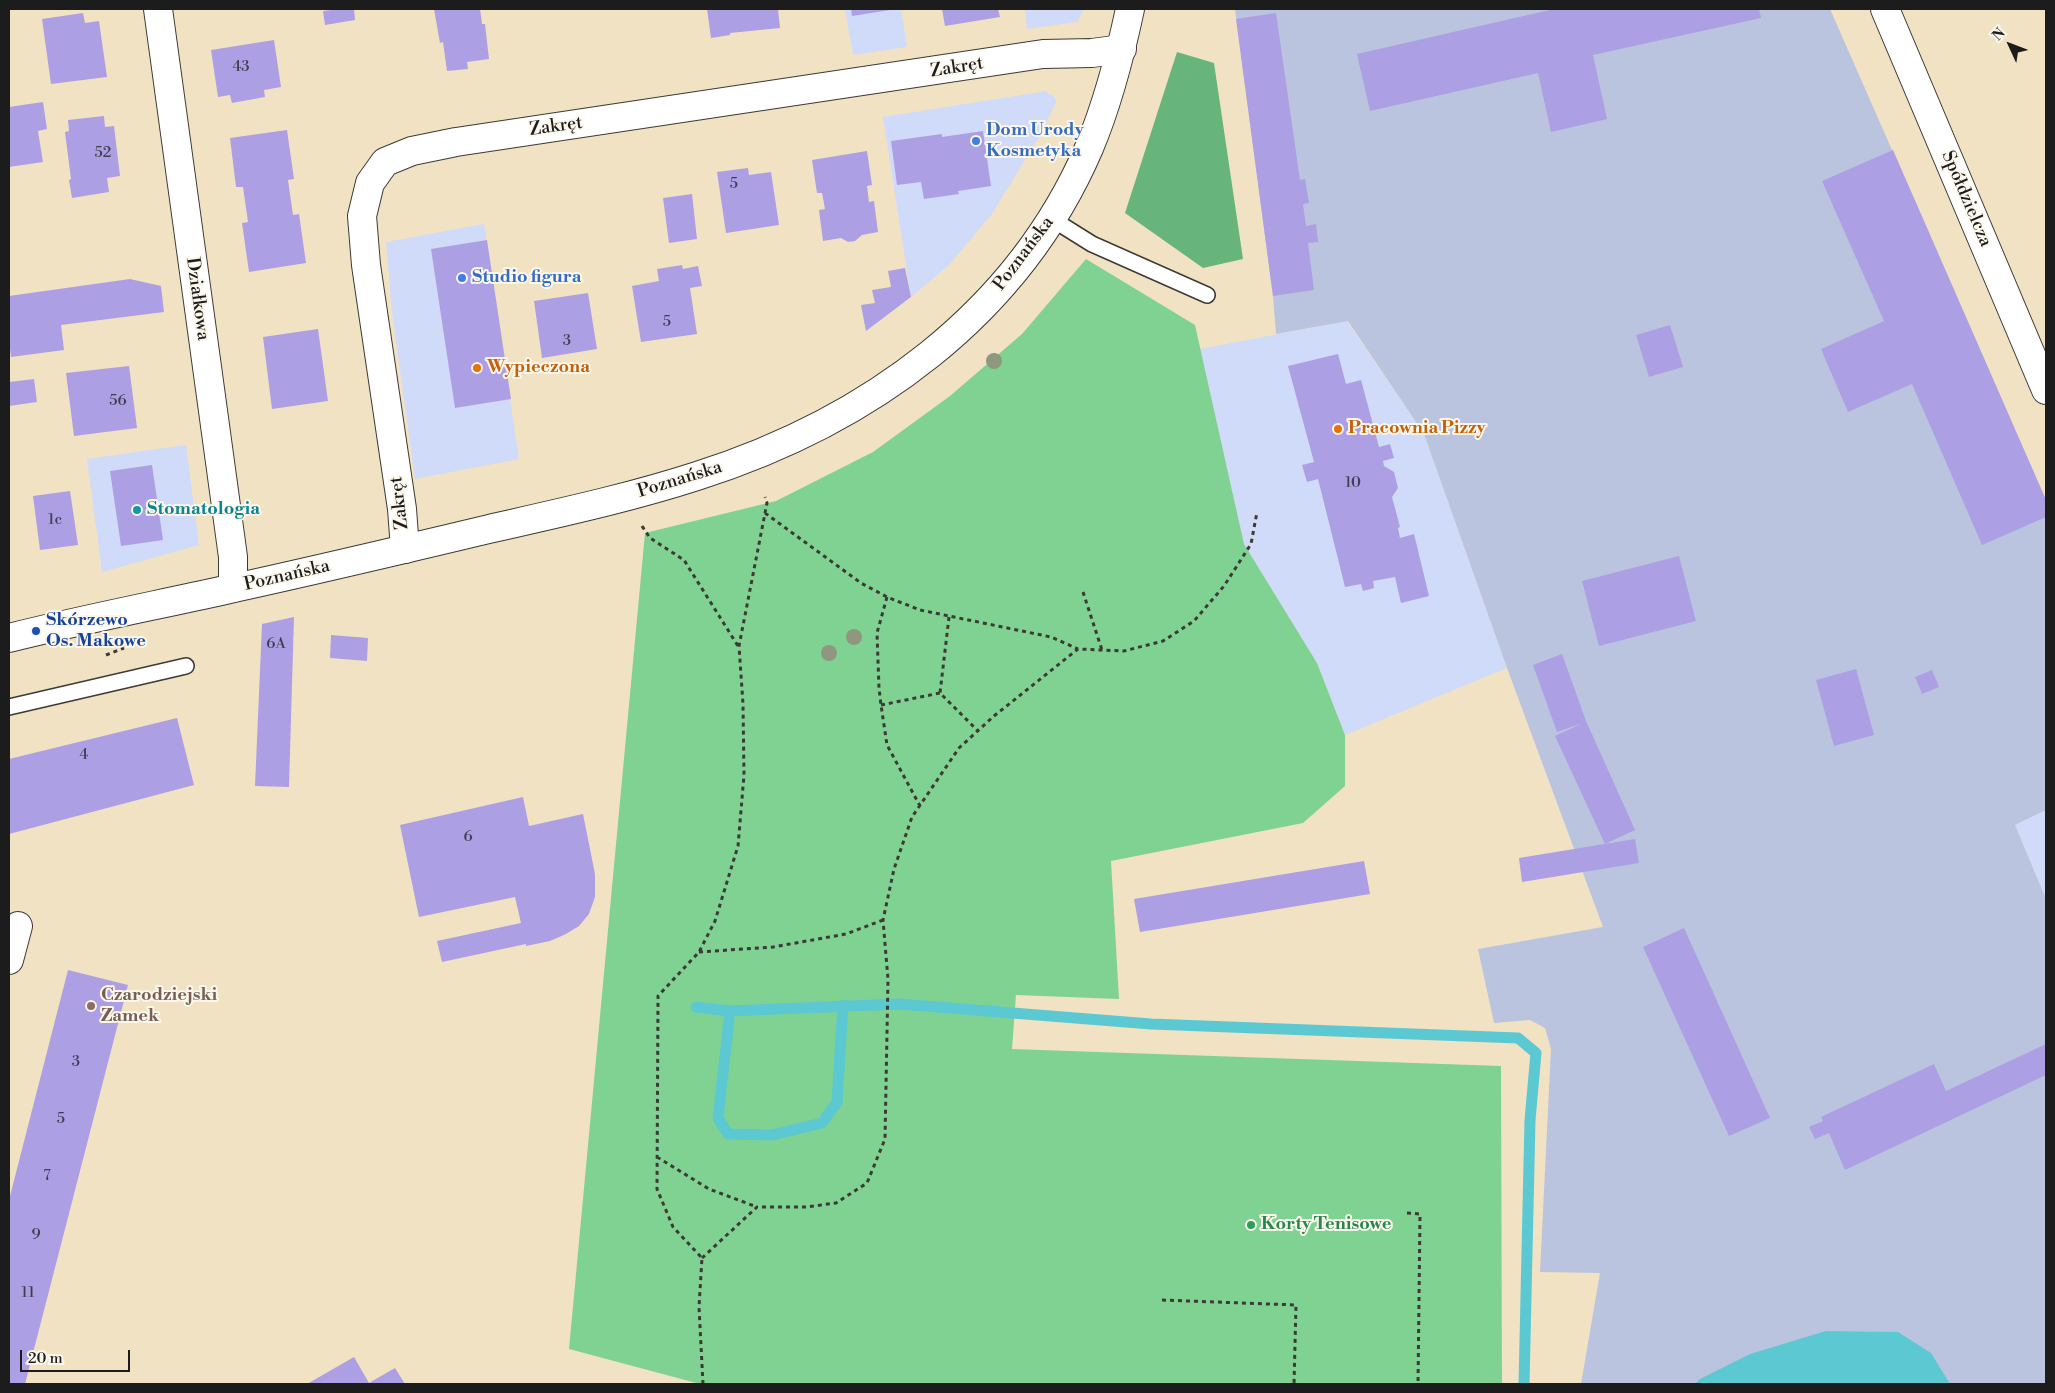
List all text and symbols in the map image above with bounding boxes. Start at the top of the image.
north arrow [1985,20,2035,70]
text: N [1989,25,2009,45]
street label: Zakręt [929,53,985,83]
house number: 43 [232,58,250,76]
street label: Zakręt [528,113,584,141]
place label: Dom Urody Kosmetyka [986,120,1084,162]
marker: Dom Urody Kosmetyka [970,135,982,147]
house number: 52 [95,144,111,162]
street label: Spółdzielcza [1936,148,1996,250]
house number: 5 [730,175,738,193]
street label: Poznańska [989,213,1059,295]
street label: Działkowa [180,256,214,342]
place label: Studio figura [472,267,581,289]
marker: Studio figura [456,272,468,284]
house number: 5 [663,313,671,331]
house number: 3 [563,332,571,350]
place label: Wypieczona [487,357,590,379]
marker: Wypieczona [471,362,483,374]
house number: 56 [109,392,127,410]
place label: Pracownia Pizzy [1348,418,1486,440]
marker: Pracownia Pizzy [1332,423,1344,435]
street label: Poznańska [635,457,725,503]
house number: 10 [1345,474,1361,492]
street label: Zakręt [386,475,414,531]
place label: Stomatologia [147,499,260,521]
marker: Stomatologia [131,504,143,516]
house number: 1c [48,511,62,529]
street label: Poznańska [242,556,332,596]
place label: Skórzewo Os. Makowe [46,610,146,652]
marker: Skórzewo Os. Makowe [30,625,42,637]
house number: 6A [266,635,286,653]
house number: 4 [80,746,88,764]
house number: 6 [463,828,473,846]
place label: Czarodziejski Zamek [101,985,217,1028]
marker: Czarodziejski Zamek [85,1000,97,1012]
house number: 3 [72,1053,80,1071]
house number: 5 [57,1110,65,1128]
house number: 7 [43,1167,51,1185]
place label: Korty Tenisowe [1261,1214,1391,1236]
marker: Korty Tenisowe [1245,1219,1257,1231]
house number: 9 [31,1226,41,1244]
house number: 11 [21,1284,35,1302]
scale bar [22,1340,132,1372]
text: 20 m [28,1349,63,1368]

